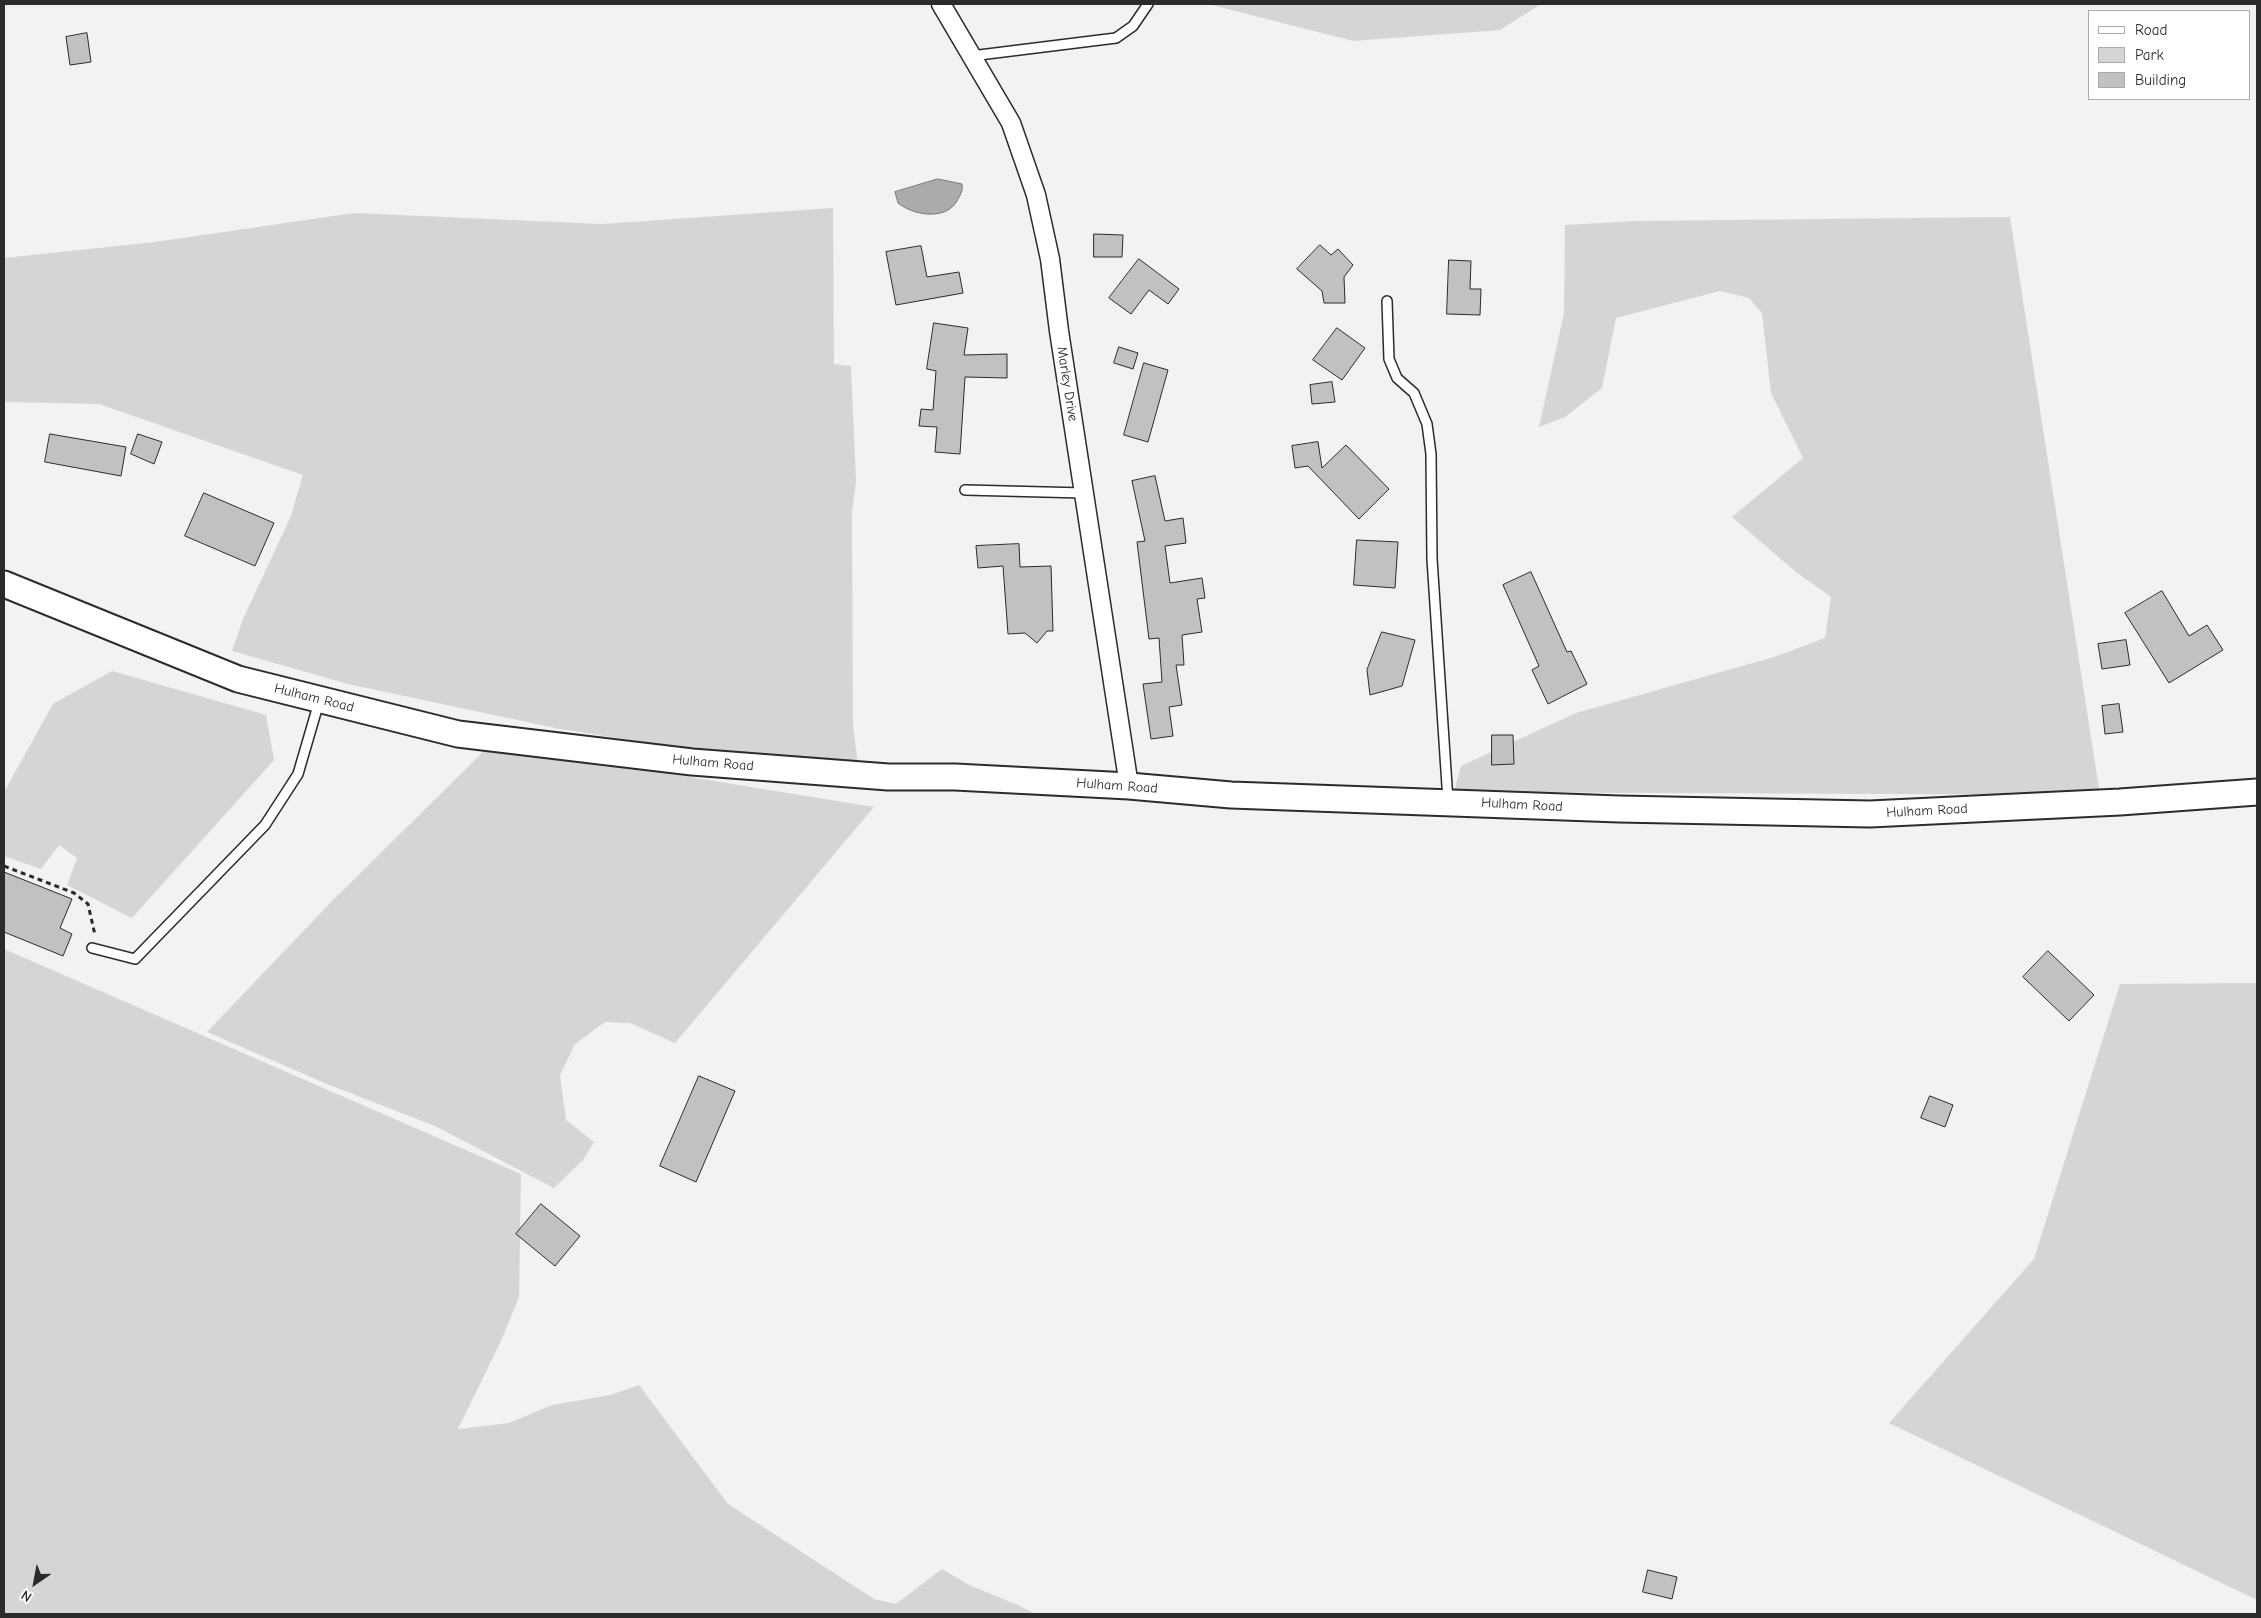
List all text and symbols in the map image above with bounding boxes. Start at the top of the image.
legend [2088,10,2251,100]
text: Road [2135,21,2167,39]
text: Park [2135,46,2164,64]
text: Building [2135,71,2186,89]
street label: Marley Drive [1053,345,1081,423]
street label: Hulham Road [272,680,356,716]
street label: Hulham Road [672,751,754,775]
street label: Hulham Road [1076,775,1158,797]
street label: Hulham Road [1481,794,1563,816]
street label: Hulham Road [1886,800,1968,822]
north arrow [10,1558,60,1608]
text: N [18,1586,35,1606]

